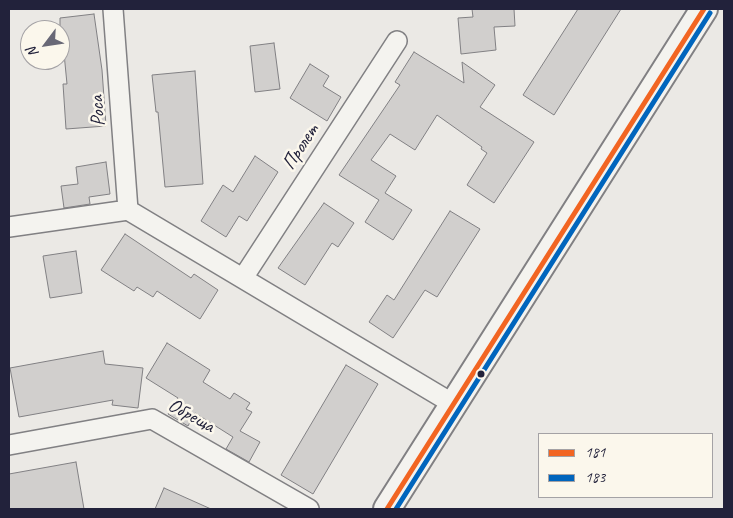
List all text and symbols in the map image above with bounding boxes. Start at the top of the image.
north arrow [20,20,70,70]
text: N [23,44,42,61]
street label: Роса [85,95,111,127]
street label: Пролет [277,120,325,174]
unlabelled marker [476,369,486,379]
street label: Обреща [164,394,218,438]
legend [538,433,713,498]
text: 181 [585,443,605,462]
text: 183 [585,468,605,487]

